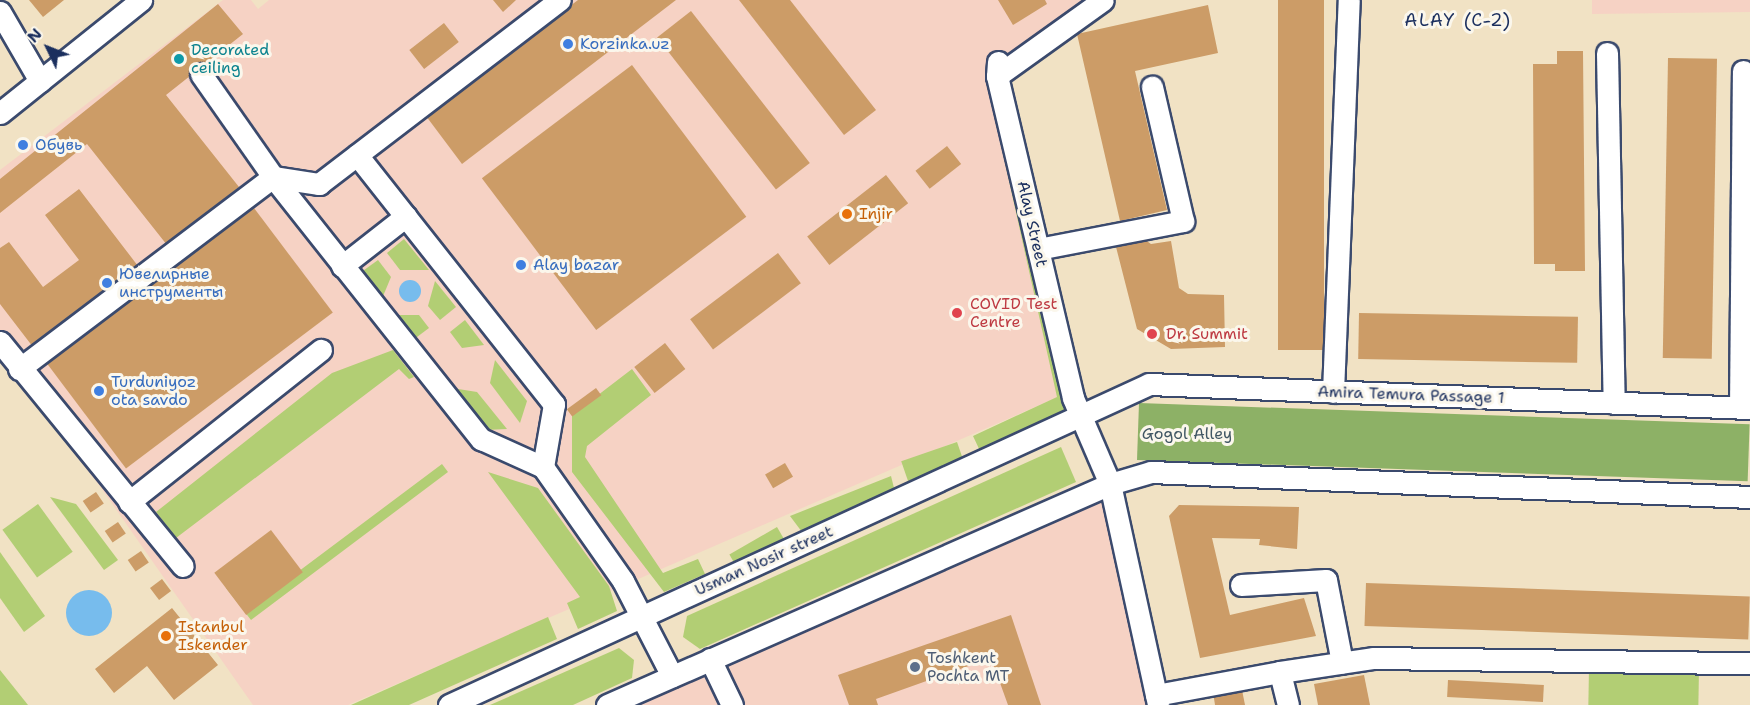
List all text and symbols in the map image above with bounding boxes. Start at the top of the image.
district label: ALAY (C-2) [1404,9,1512,31]
north arrow [18,18,78,78]
text: N [22,24,46,47]
place label: Korzinka.uz [580,34,670,54]
marker: Korzinka.uz [561,37,575,51]
place label: Decorated ceiling [191,40,269,78]
marker: Decorated ceiling [172,52,186,66]
place label: Обувь [35,135,82,155]
marker: Обувь [16,138,30,152]
street label: Alay Street [1013,179,1051,269]
place label: Injir [859,204,893,224]
marker: Injir [840,207,854,221]
place label: Alay bazar [533,255,619,275]
marker: Alay bazar [514,258,528,272]
place label: Ювелирные инструменты [119,264,223,302]
marker: Ювелирные инструменты [100,276,114,290]
place label: COVID Test Centre [970,294,1058,332]
marker: COVID Test Centre [948,304,966,322]
place label: Dr. Summit [1166,324,1248,344]
marker: Dr. Summit [1143,325,1161,343]
place label: Turduniyoz ota savdo [111,372,196,410]
street label: Amira Temura Passage 1 [1317,382,1505,408]
marker: Turduniyoz ota savdo [92,384,106,398]
park label: Gogol Alley [1142,424,1232,444]
street label: Usman Nosir street [692,522,836,600]
place label: Istanbul Iskender [178,617,248,655]
marker: Istanbul Iskender [159,629,173,643]
place label: Toshkent Pochta MT [927,648,1009,686]
marker: Toshkent Pochta MT [908,660,922,674]

